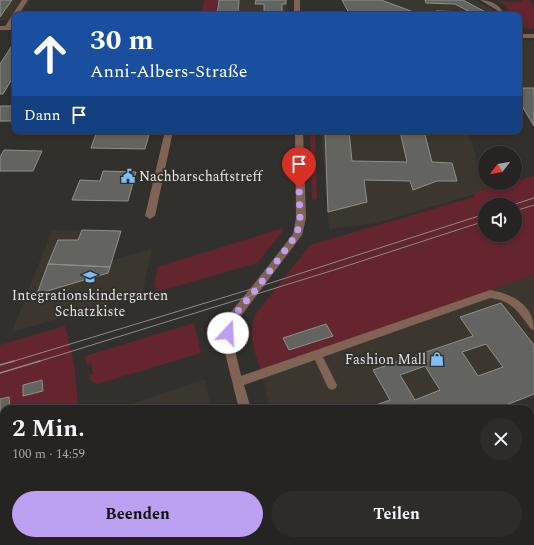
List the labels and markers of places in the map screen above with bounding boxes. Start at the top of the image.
pin [282,147,316,188]
place label: Nachbarschaftstreff [139,166,264,187]
public building icon: Nachbarschaftstreff [120,168,136,184]
school or university icon: Integrationskindergarten Schatzkiste [82,269,98,285]
place label: Integrationskindergarten Schatzkiste [12,285,168,322]
place label: Fashion Mall [345,349,426,370]
shop icon: Fashion Mall [429,351,445,367]

